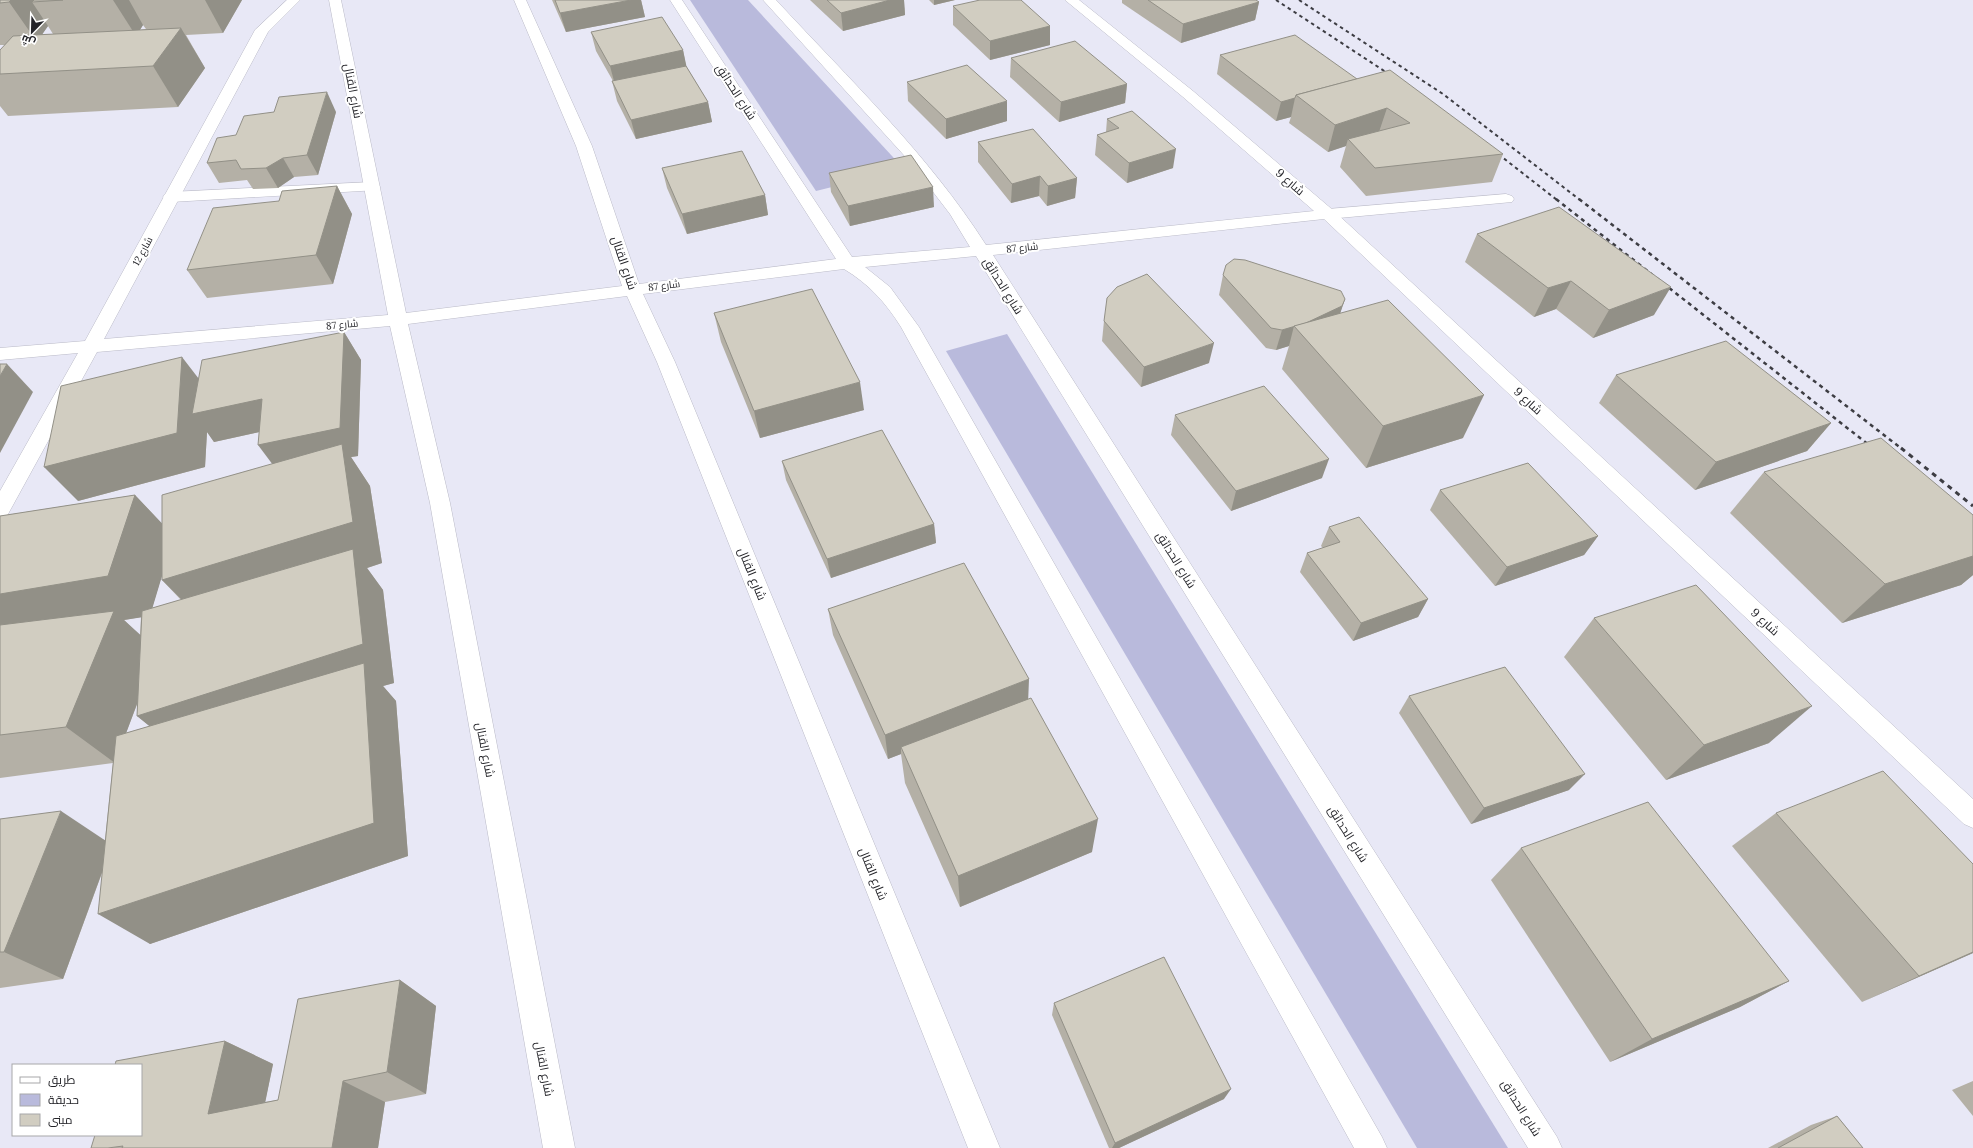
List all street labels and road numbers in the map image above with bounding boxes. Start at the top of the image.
street label: شارع الحدائق [712,61,760,123]
street label: شارع القنال [340,62,366,120]
street label: شارع 9 [1272,165,1308,199]
street label: شارع 12 [129,234,155,268]
street label: شارع القنال [607,234,641,292]
street label: شارع 87 [1005,239,1039,256]
street label: شارع الحدائق [979,255,1027,317]
street label: شارع 87 [647,277,681,294]
street label: شارع 87 [325,317,359,332]
street label: شارع 9 [1510,384,1546,418]
street label: شارع الحدائق [1152,529,1200,591]
street label: شارع القنال [734,545,770,603]
street label: شارع 9 [1747,605,1783,639]
street label: شارع القنال [472,721,498,779]
street label: شارع الحدائق [1324,803,1372,865]
street label: شارع القنال [855,845,891,903]
street label: شارع القنال [531,1040,557,1098]
street label: شارع الحدائق [1497,1077,1545,1139]

